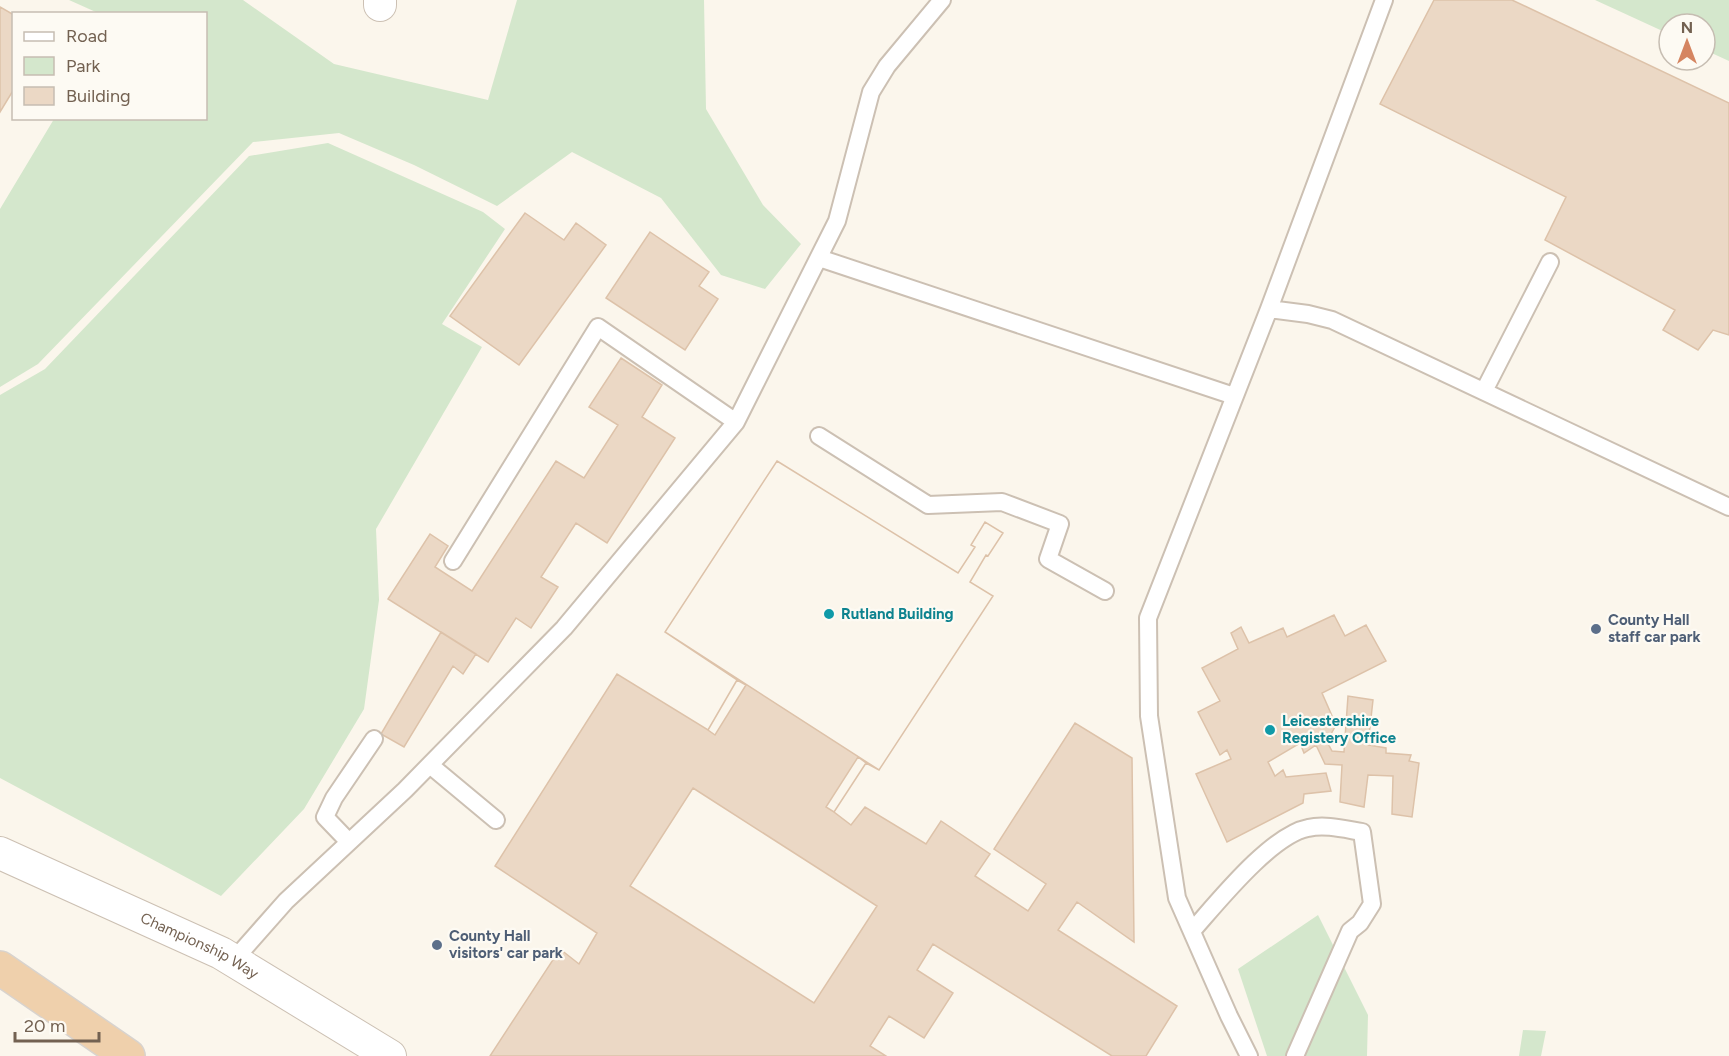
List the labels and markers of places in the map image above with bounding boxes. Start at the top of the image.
place label: Rutland Building [841,605,954,623]
marker: Rutland Building [822,607,836,621]
place label: County Hall staff car park [1608,611,1700,646]
marker: County Hall staff car park [1589,622,1603,636]
place label: Leicestershire Registery Office [1282,712,1397,747]
marker: Leicestershire Registery Office [1263,723,1277,737]
place label: County Hall visitors' car park [449,927,563,962]
marker: County Hall visitors' car park [430,938,444,952]

